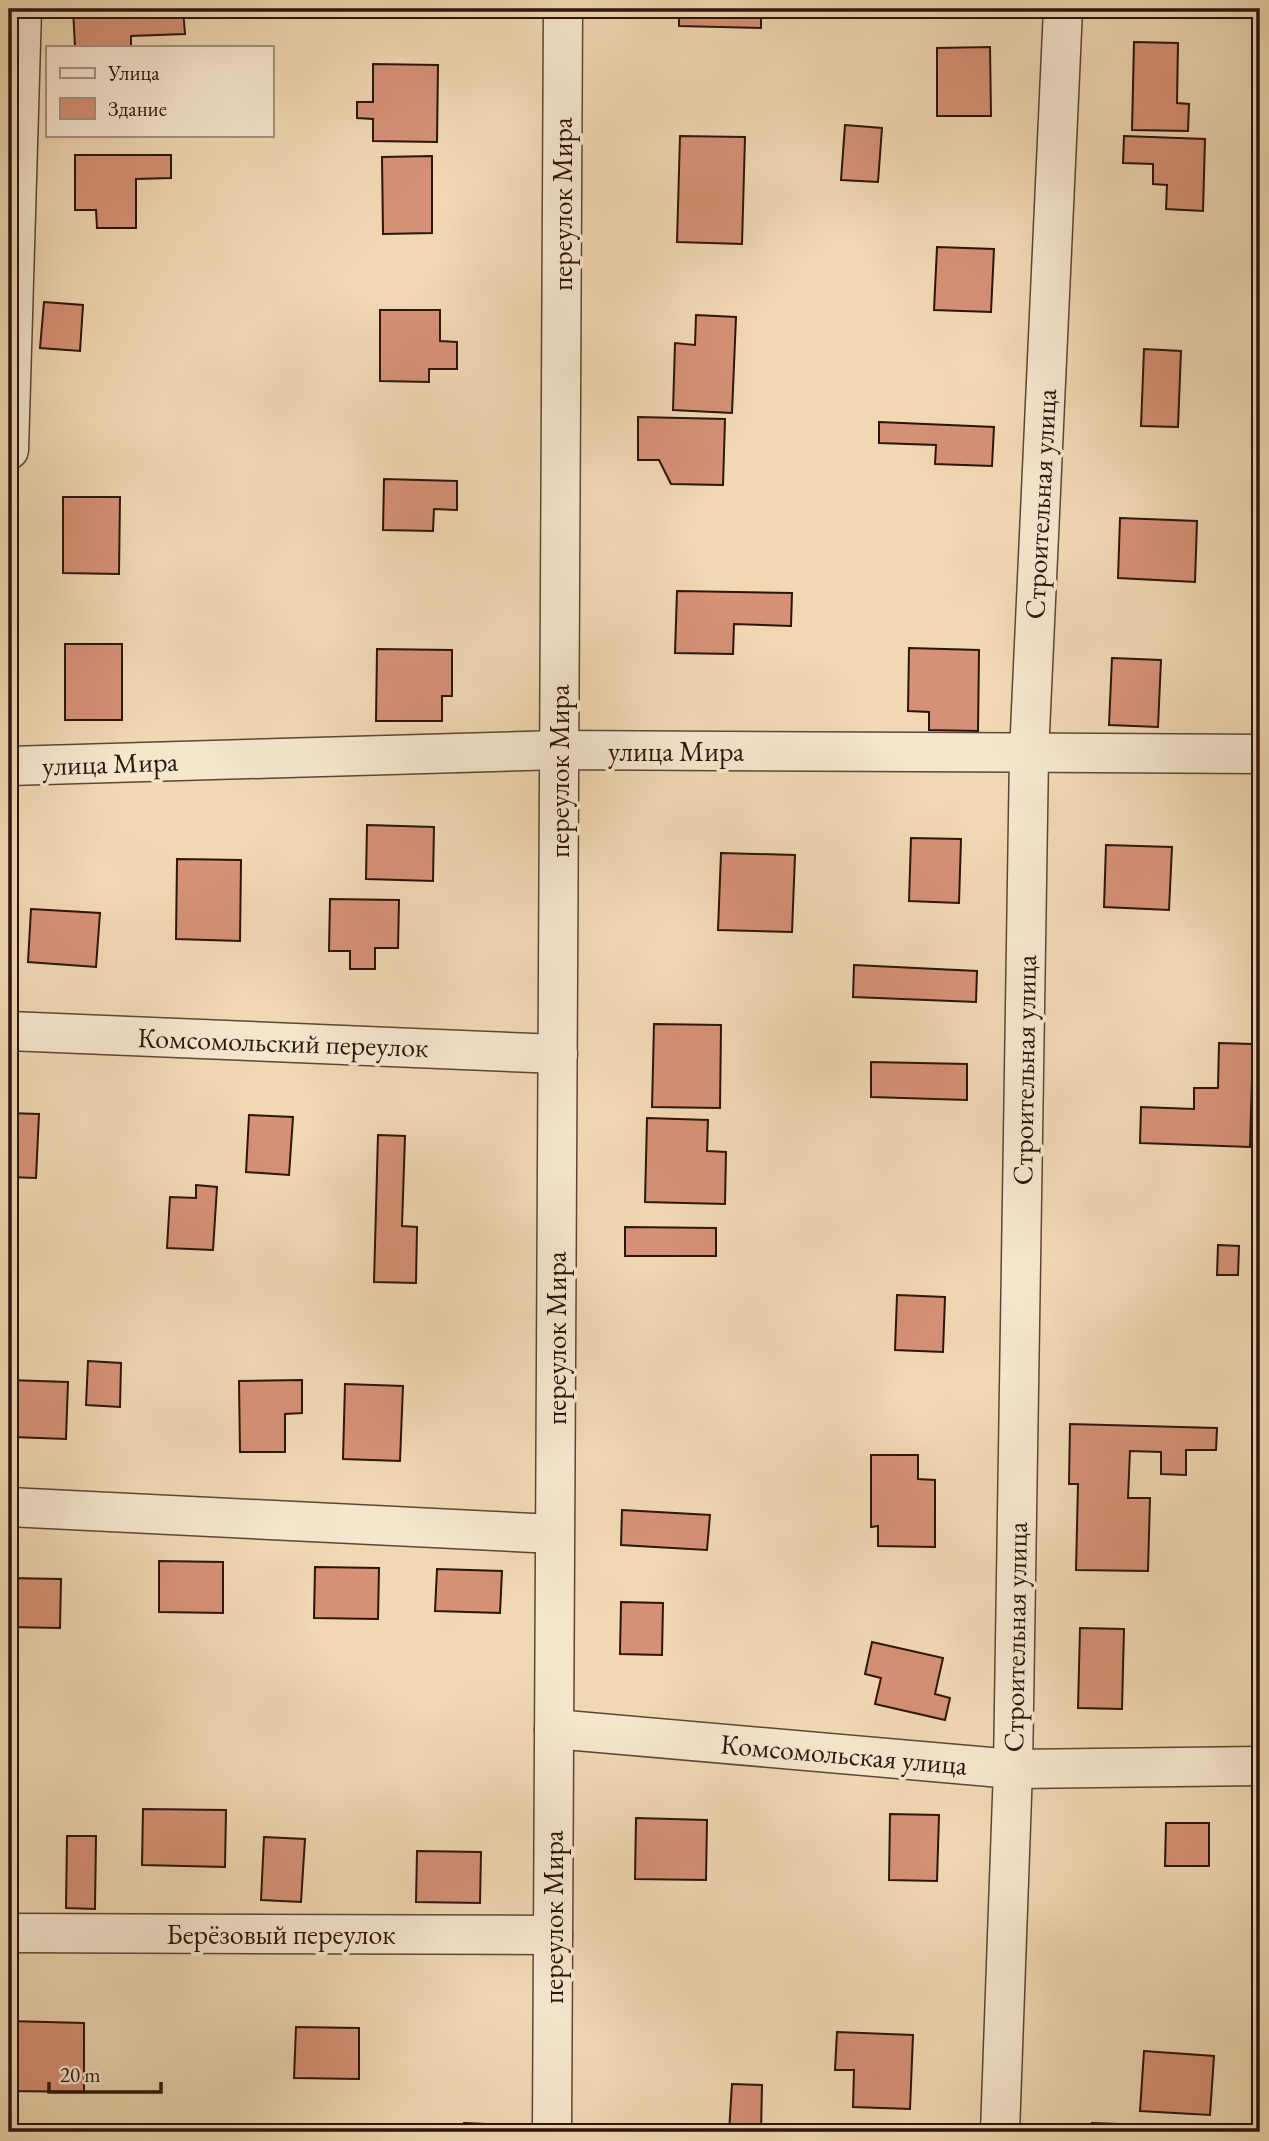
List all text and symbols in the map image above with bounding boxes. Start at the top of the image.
legend [46,46,273,136]
text: Улица [107,59,160,86]
text: Здание [108,95,167,122]
street label: переулок Мира [544,116,580,291]
street label: Строительная улица [1016,387,1064,620]
street label: переулок Мира [541,683,577,858]
street label: улица Мира [608,733,745,769]
street label: улица Мира [41,743,179,783]
street label: Строительная улица [1004,954,1044,1186]
street label: Комсомольский переулок [137,1019,429,1065]
street label: переулок Мира [538,1250,574,1425]
street label: Строительная улица [995,1521,1035,1753]
street label: Комсомольская улица [719,1725,970,1783]
street label: переулок Мира [535,1829,571,2004]
street label: Берёзовый переулок [166,1916,396,1952]
scale bar [49,2050,161,2094]
text: 20 m [60,2061,101,2088]

